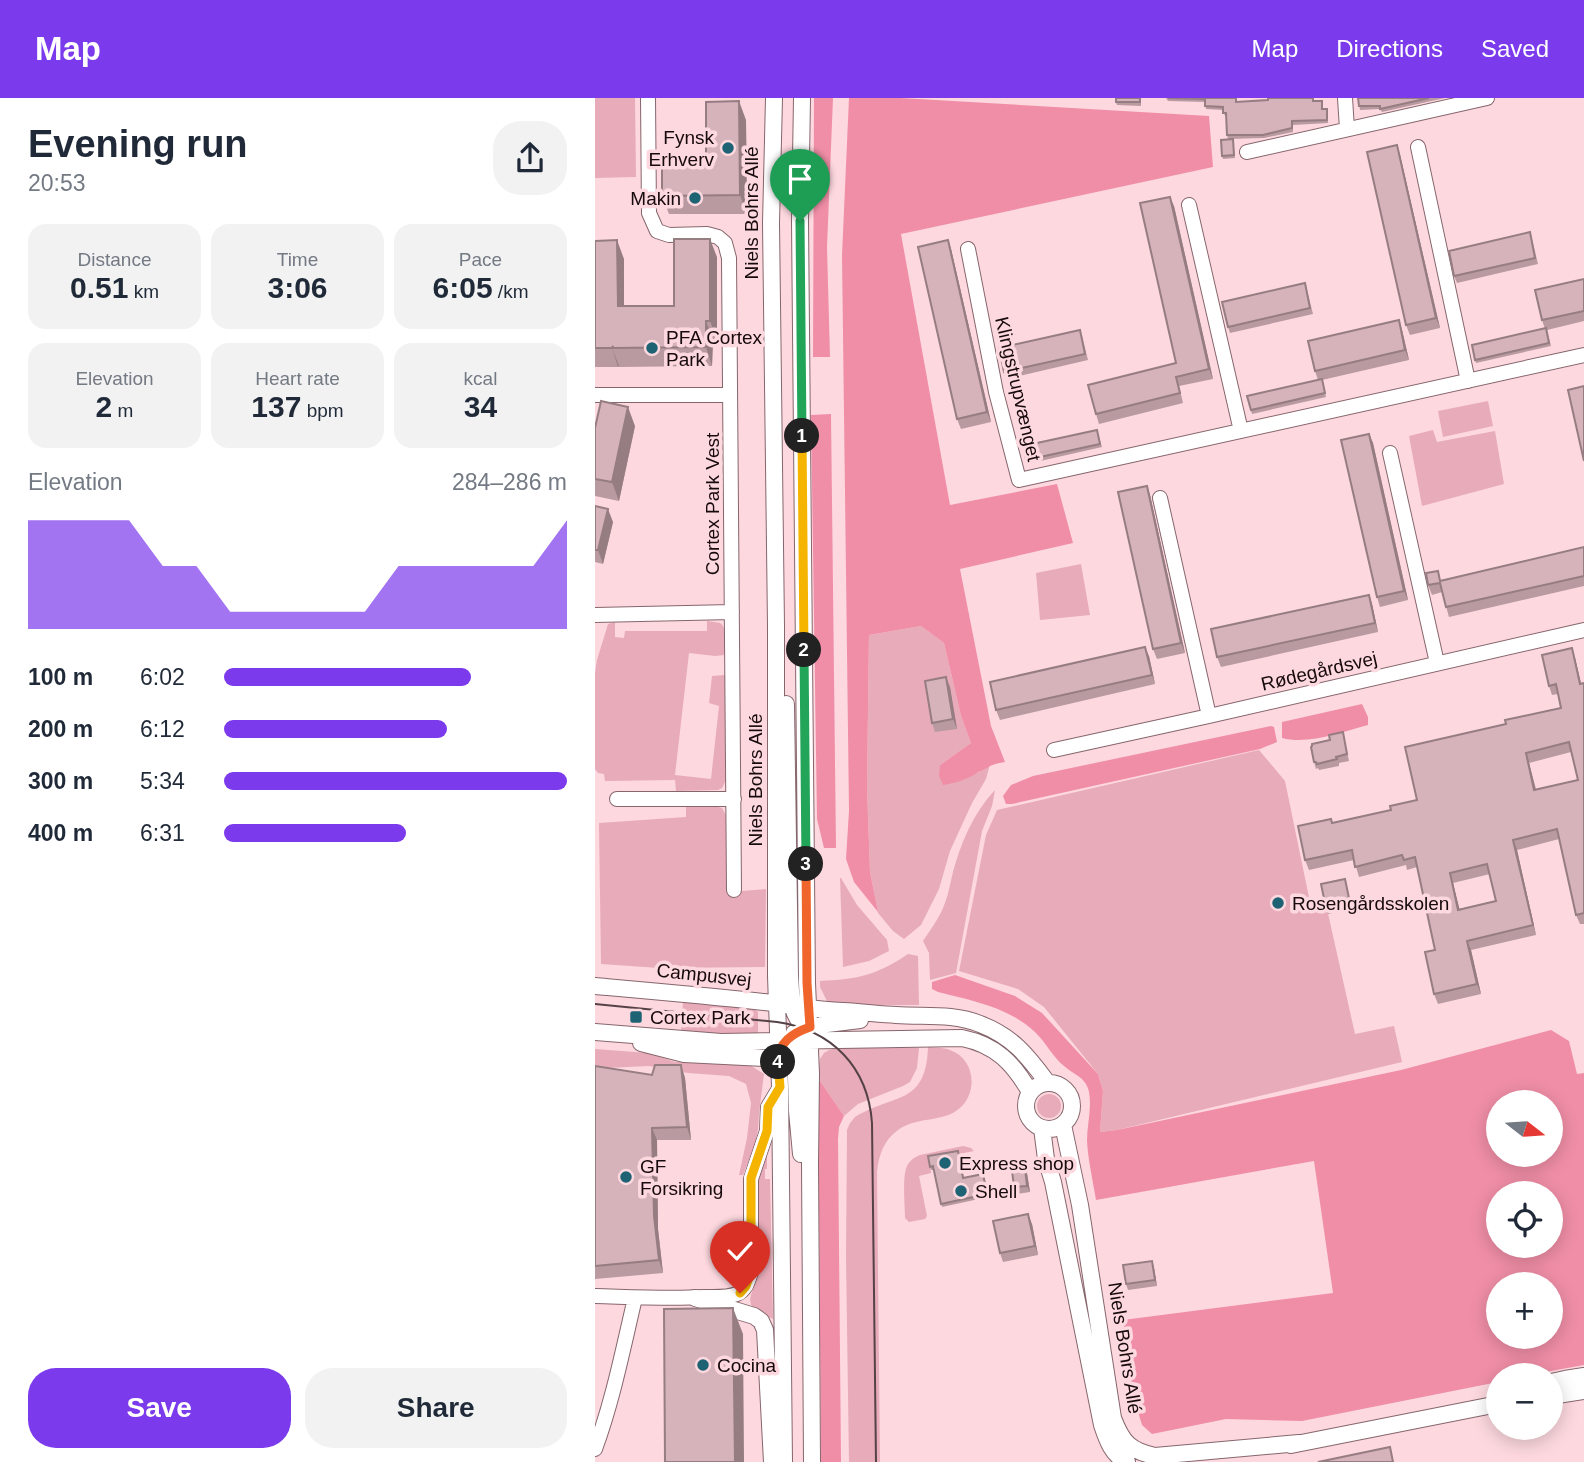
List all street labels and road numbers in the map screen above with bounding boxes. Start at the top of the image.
street label: Niels Bohrs Allé [741,146,762,280]
street label: Klingstrupvænget [991,315,1045,464]
street label: Cortex Park Vest [702,432,723,575]
street label: Rødegårdsvej [1259,647,1379,695]
street label: Niels Bohrs Allé [745,713,766,847]
street label: Campusvej [656,960,752,990]
street label: Niels Bohrs Allé [1104,1281,1146,1415]

